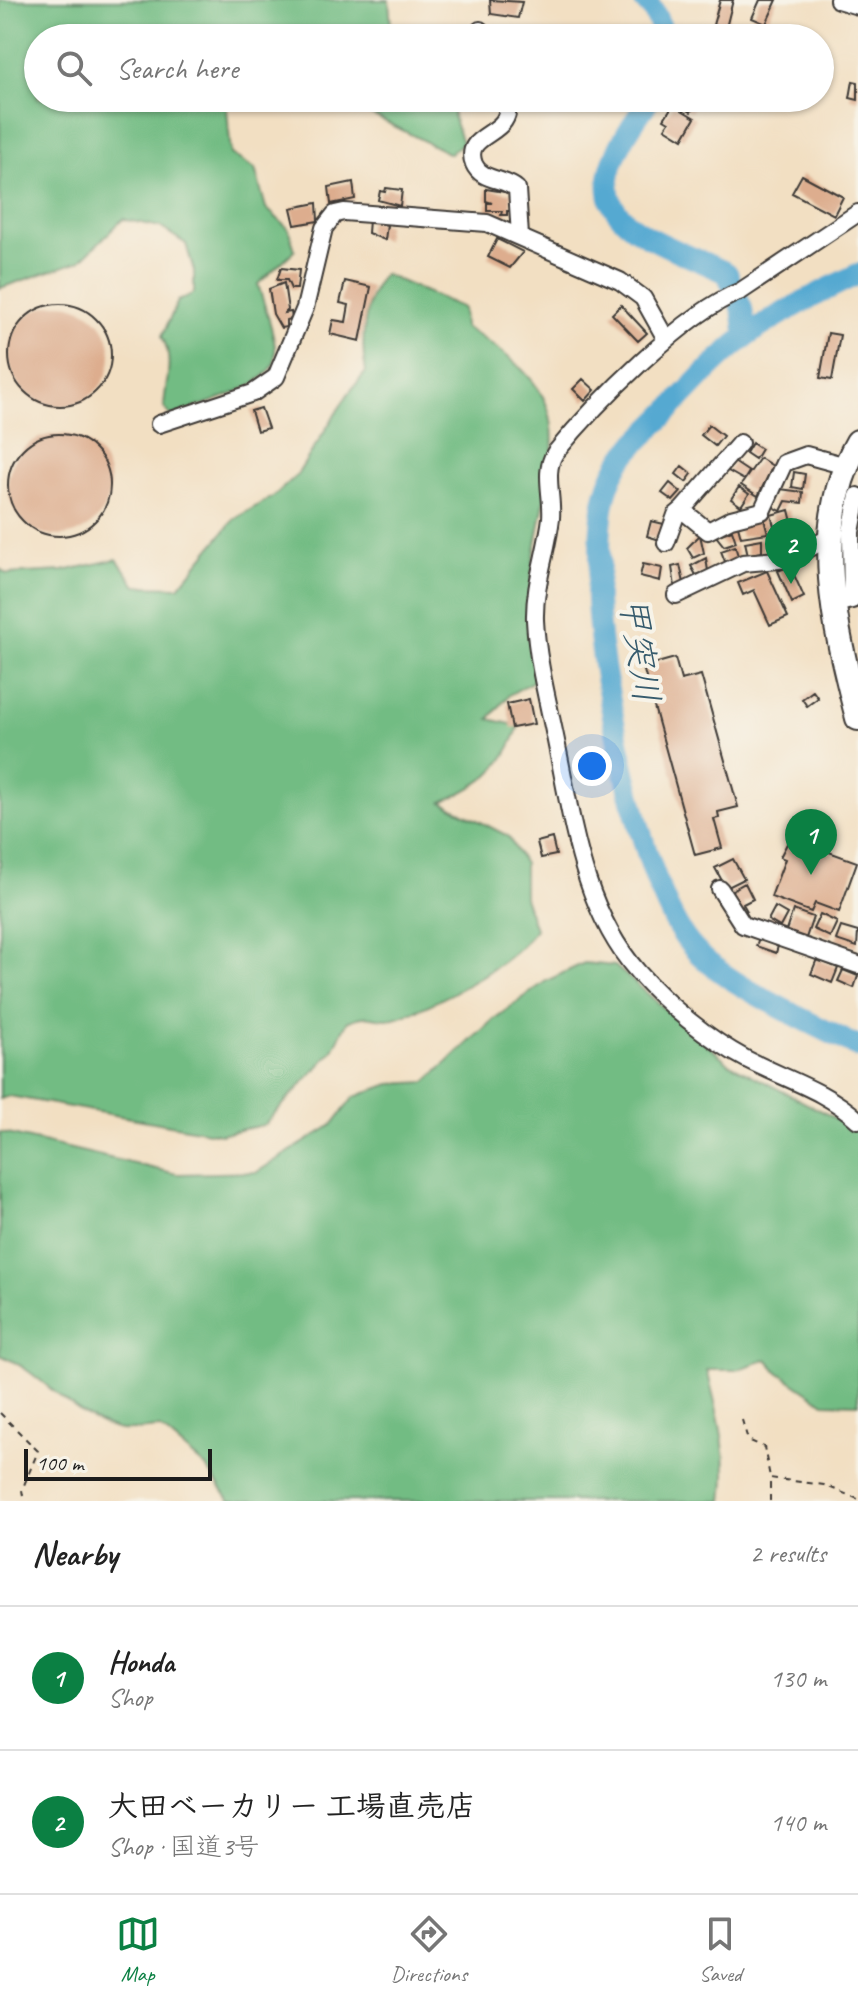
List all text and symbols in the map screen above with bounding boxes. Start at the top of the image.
search box [24,24,834,112]
icon: search [52,46,96,90]
text: Search here [116,49,238,87]
pin: 2 [765,518,817,584]
water label: 甲突川 [610,592,670,706]
your location [572,746,612,786]
pin: 1 [785,809,837,875]
scale bar [24,1445,212,1481]
text: 100 m [36,1449,83,1477]
text: Nearby [32,1532,118,1575]
text: 2 results [750,1537,826,1570]
text: Honda [108,1643,174,1681]
text: 1 [52,1662,64,1695]
text: 130 m [770,1662,826,1695]
text: Shop [108,1681,152,1714]
text: 大田ベーカリー 工場直売店 [108,1787,476,1825]
text: 2 [52,1806,64,1839]
text: 140 m [770,1806,826,1839]
text: Shop · 国道3号 [108,1830,259,1863]
tab: Map [116,1912,160,1988]
tab: Directions [391,1912,467,1988]
tab: Saved [698,1912,742,1988]

